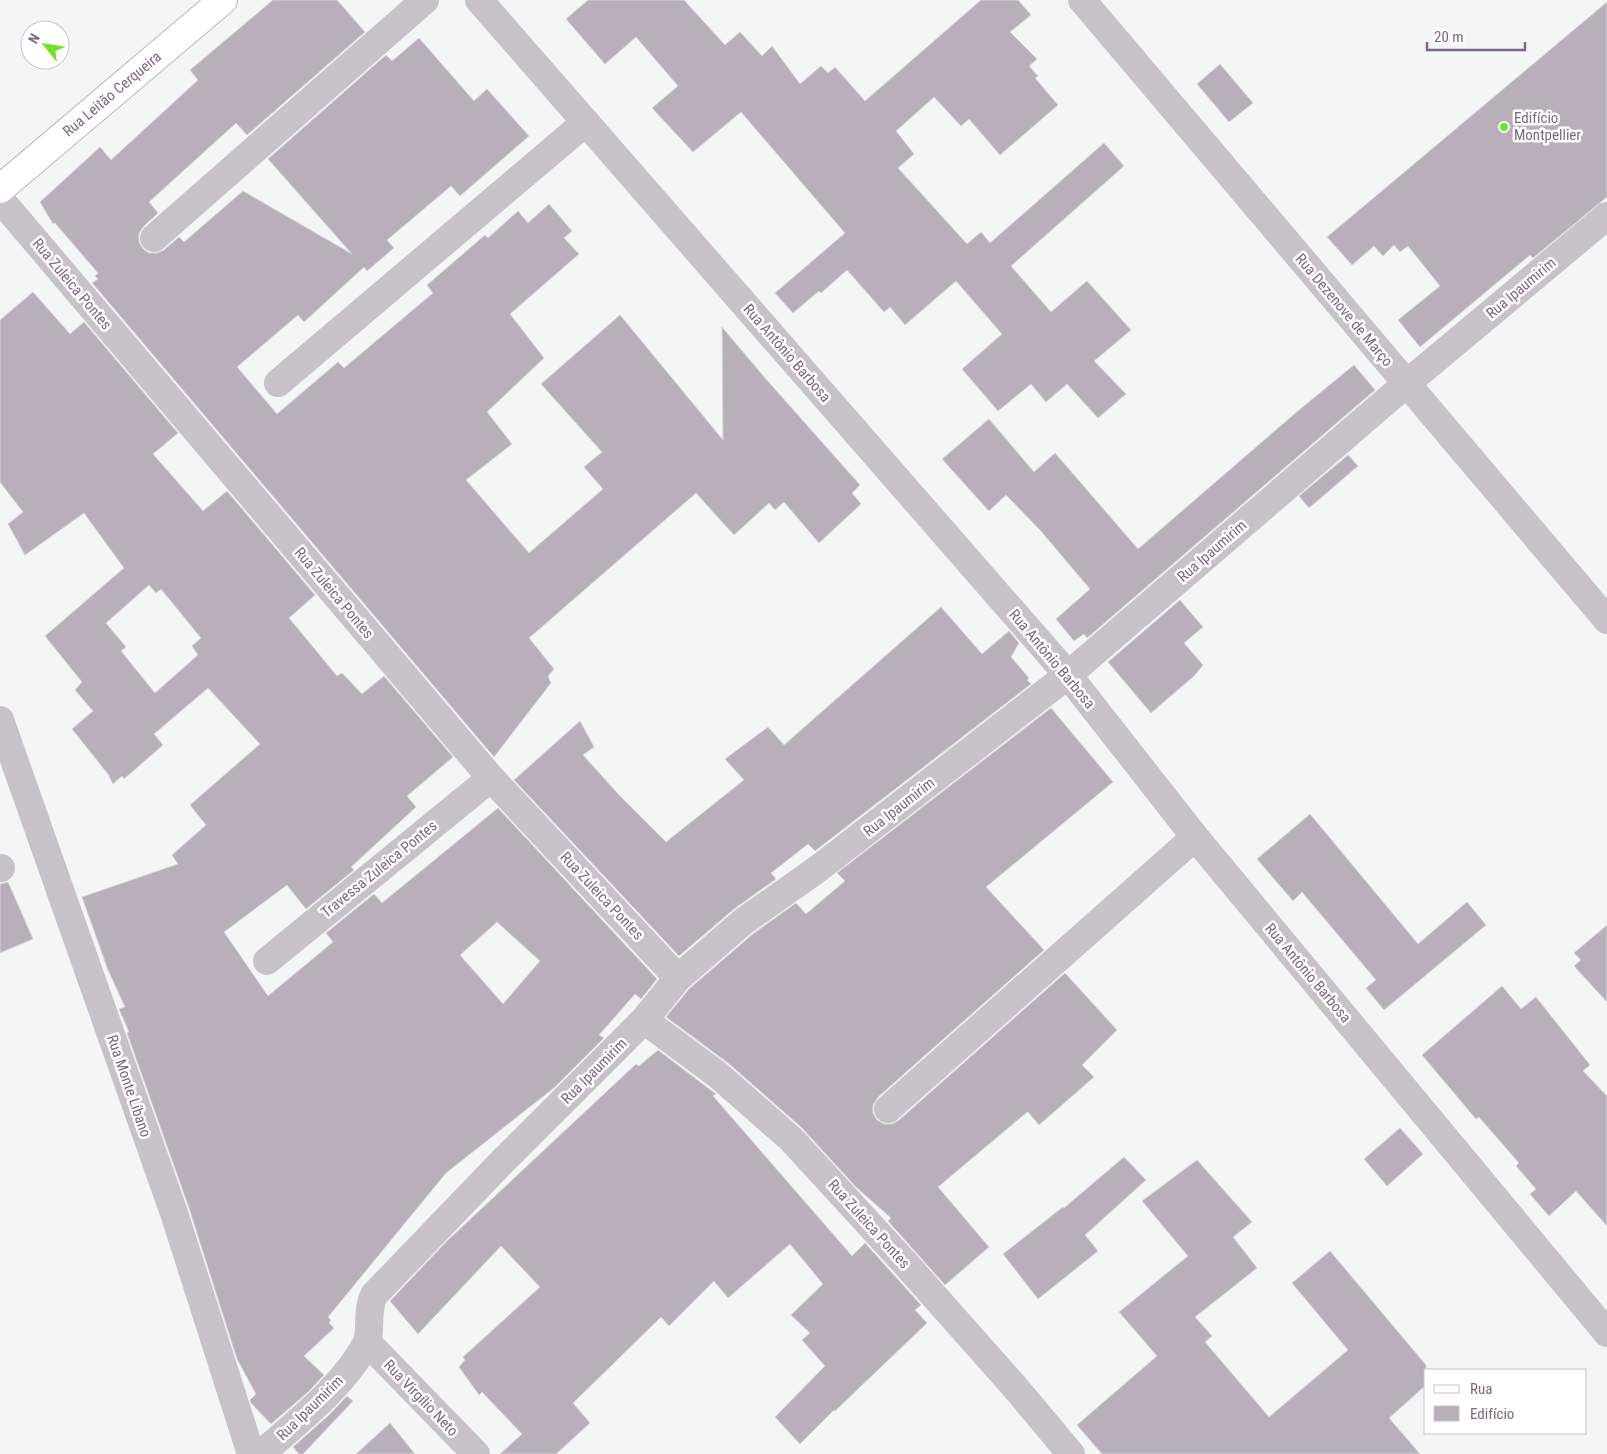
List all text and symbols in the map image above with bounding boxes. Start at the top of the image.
north arrow [20,20,70,70]
scale bar [1427,20,1524,52]
text: 20 m [1434,28,1464,46]
text: N [25,31,43,46]
street label: Rua Leitão Cerqueira [59,48,165,140]
place label: Edifício Montpellier [1514,109,1581,144]
marker: Edifício Montpellier [1498,121,1510,133]
street label: Rua Zuleica Pontes [29,235,116,333]
street label: Rua Dezenove de Março [1292,250,1396,370]
street label: Rua Ipaumirim [1482,254,1560,322]
street label: Rua Antônio Barbosa [739,300,835,406]
street label: Rua Ipaumirim [1174,516,1250,586]
street label: Rua Zuleica Pontes [291,544,378,642]
street label: Rua Antônio Barbosa [1005,606,1099,712]
street label: Rua Ipaumirim [860,774,938,840]
street label: Travessa Zuleica Pontes [317,817,441,921]
street label: Rua Zuleica Pontes [557,848,647,944]
street label: Rua Antônio Barbosa [1261,920,1355,1026]
street label: Rua Monte Líbano [103,1033,155,1139]
street label: Rua Ipaumirim [557,1034,631,1108]
street label: Rua Zuleica Pontes [824,1176,914,1272]
street label: Rua Virgílio Neto [380,1356,462,1440]
legend [1424,1369,1587,1434]
street label: Rua Ipaumirim [273,1372,347,1444]
text: Rua [1470,1380,1492,1398]
text: Edifício [1470,1405,1514,1423]

